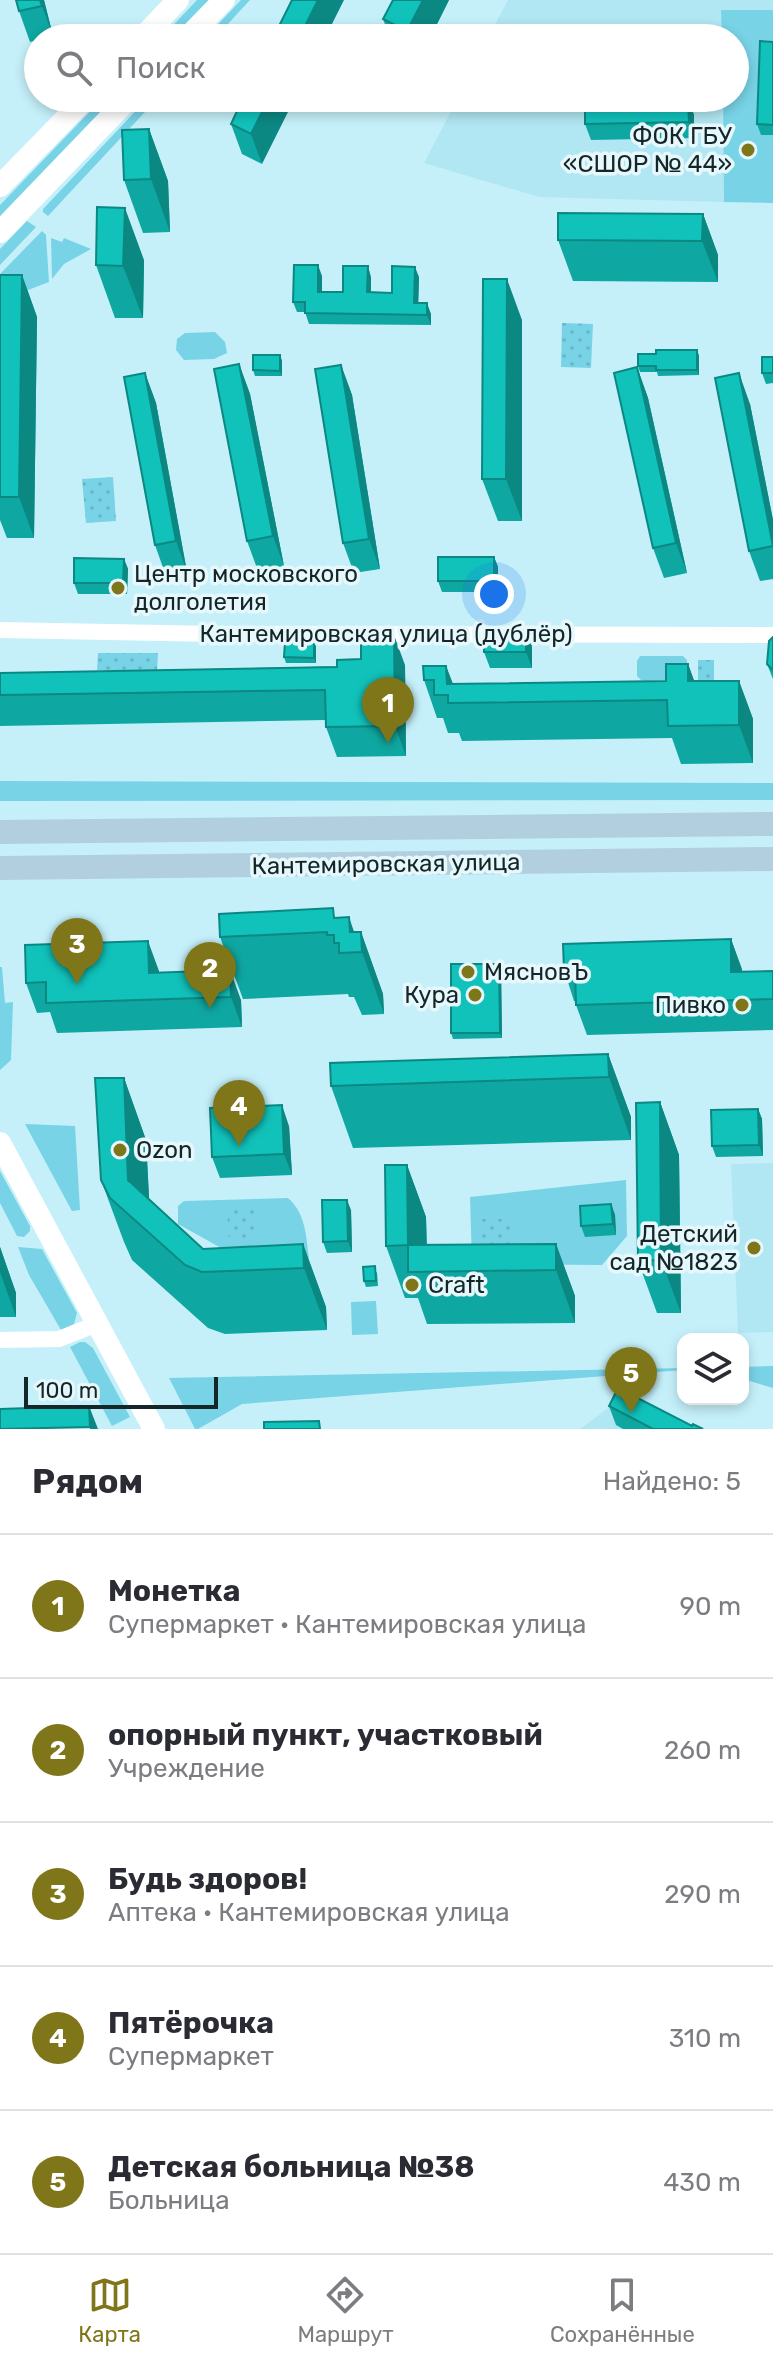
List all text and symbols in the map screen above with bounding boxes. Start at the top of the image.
search box [24,24,749,112]
icon: search [52,46,96,90]
text: Поиск [116,50,206,86]
place label: ФОК ГБУ «СШОР № 44» [563,122,733,178]
marker: ФОК ГБУ «СШОР № 44» [739,141,757,159]
place label: Центр московского долголетия [134,560,358,616]
your location [474,574,514,614]
marker: Центр московского долголетия [109,579,127,597]
street label: Кантемировская улица (дублёр) [199,620,573,648]
pin: 1 [362,677,414,743]
street label: Кантемировская улица [251,848,521,880]
pin: 3 [51,918,103,984]
pin: 2 [184,942,236,1008]
place label: МясновЪ [484,958,588,986]
marker: МясновЪ [459,963,477,981]
place label: Кура [404,981,459,1009]
marker: Кура [466,986,484,1004]
place label: Пивко [655,991,726,1019]
marker: Пивко [733,996,751,1014]
pin: 4 [213,1080,265,1146]
place label: Ozon [136,1136,193,1164]
marker: Ozon [111,1141,129,1159]
place label: Детский сад №1823 [609,1220,738,1276]
marker: Детский сад №1823 [745,1239,763,1257]
place label: Craft [428,1271,485,1299]
marker: Craft [403,1276,421,1294]
map controls [677,1333,749,1405]
button: layers [677,1333,749,1405]
pin: 5 [605,1347,657,1413]
scale bar [24,1373,218,1409]
text: 100 m [36,1377,98,1404]
text: Рядом [32,1461,143,1502]
text: Найдено: 5 [603,1466,741,1497]
text: Монетка [108,1573,240,1609]
text: 1 [52,1591,64,1622]
text: 90 m [680,1591,741,1622]
text: Супермаркет · Кантемировская улица [108,1609,586,1640]
text: опорный пункт, участковый [108,1717,543,1753]
text: 2 [50,1735,66,1766]
text: 260 m [664,1735,741,1766]
text: Учреждение [108,1753,265,1784]
text: Будь здоров! [108,1861,307,1897]
text: 3 [49,1879,67,1910]
text: 290 m [664,1879,741,1910]
text: Аптека · Кантемировская улица [108,1897,510,1928]
text: Пятёрочка [108,2005,274,2041]
text: 4 [49,2023,67,2054]
text: 310 m [669,2023,741,2054]
text: Супермаркет [108,2041,274,2072]
text: Детская больница №38 [108,2149,475,2185]
text: 5 [50,2167,66,2198]
text: 430 m [663,2167,741,2198]
text: Больница [108,2185,230,2216]
tab: Карта [78,2273,141,2348]
tab: Маршрут [297,2273,393,2348]
tab: Сохранённые [550,2273,695,2348]

